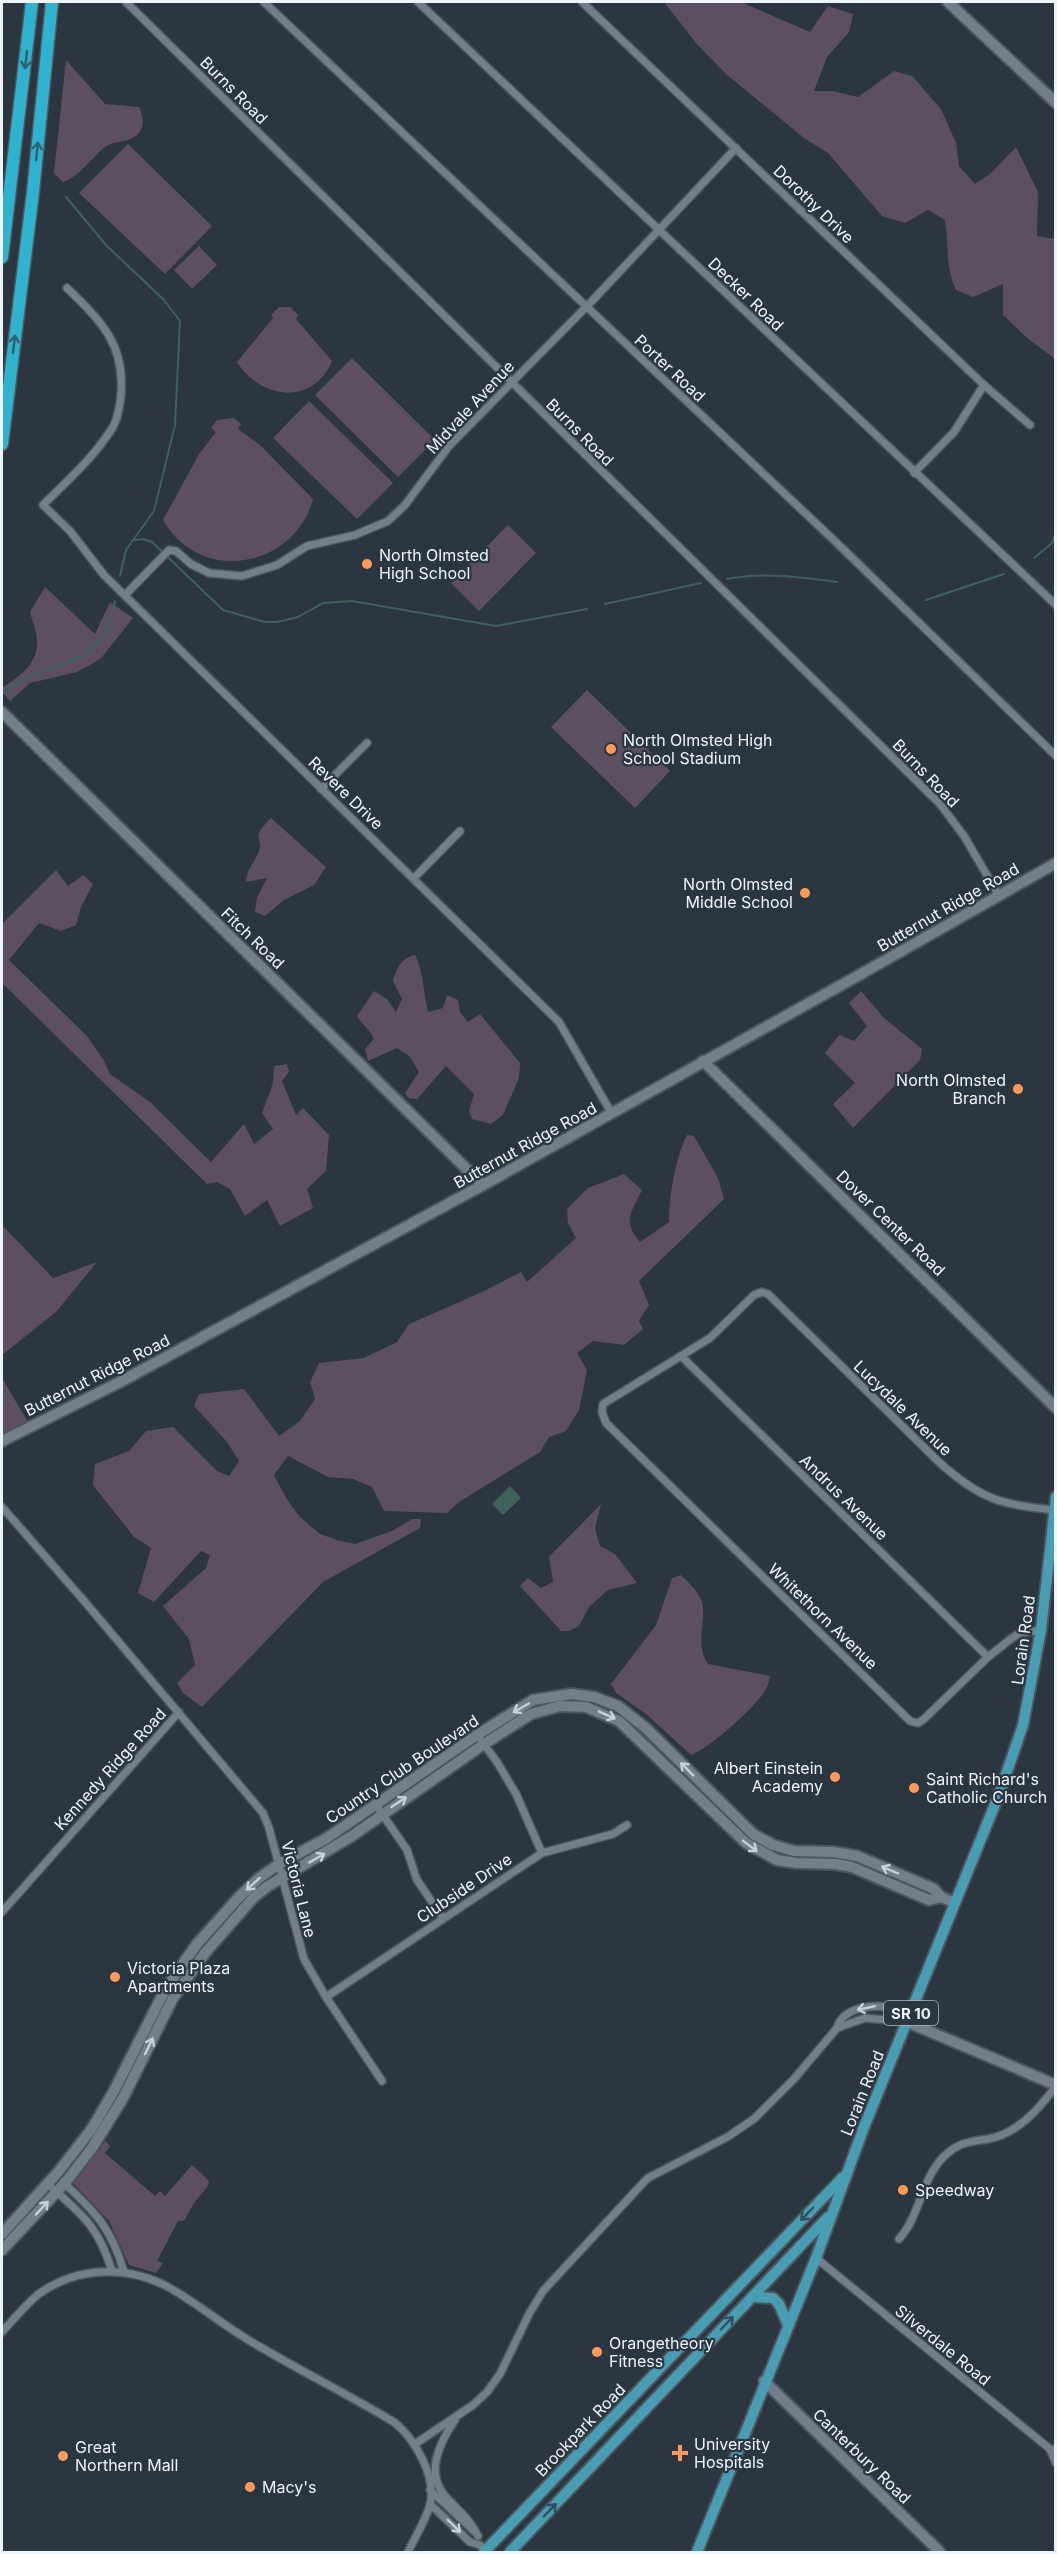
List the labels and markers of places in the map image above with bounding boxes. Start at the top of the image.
place label: North Olmsted High School [379,545,489,583]
marker: North Olmsted High School [360,557,374,571]
place label: North Olmsted High School Stadium [623,730,772,768]
marker: North Olmsted High School Stadium [604,742,618,756]
place label: North Olmsted Middle School [683,874,793,912]
marker: North Olmsted Middle School [798,886,812,900]
place label: North Olmsted Branch [896,1070,1006,1108]
marker: North Olmsted Branch [1011,1082,1025,1096]
place label: Albert Einstein Academy [714,1758,823,1796]
place label: Saint Richard's Catholic Church [926,1769,1047,1807]
marker: Albert Einstein Academy [828,1770,842,1784]
marker: Saint Richard's Catholic Church [907,1781,921,1795]
place label: Victoria Plaza Apartments [127,1958,230,1996]
marker: Victoria Plaza Apartments [108,1970,122,1984]
place label: Speedway [915,2180,994,2200]
marker: Speedway [896,2183,910,2197]
place label: Orangetheory Fitness [609,2333,714,2371]
marker: Orangetheory Fitness [590,2345,604,2359]
place label: University Hospitals [694,2434,770,2472]
place label: Great Northern Mall [75,2437,178,2475]
marker: University Hospitals [671,2444,689,2462]
marker: Great Northern Mall [56,2449,70,2463]
place label: Macy's [262,2477,317,2497]
marker: Macy's [243,2480,257,2494]

